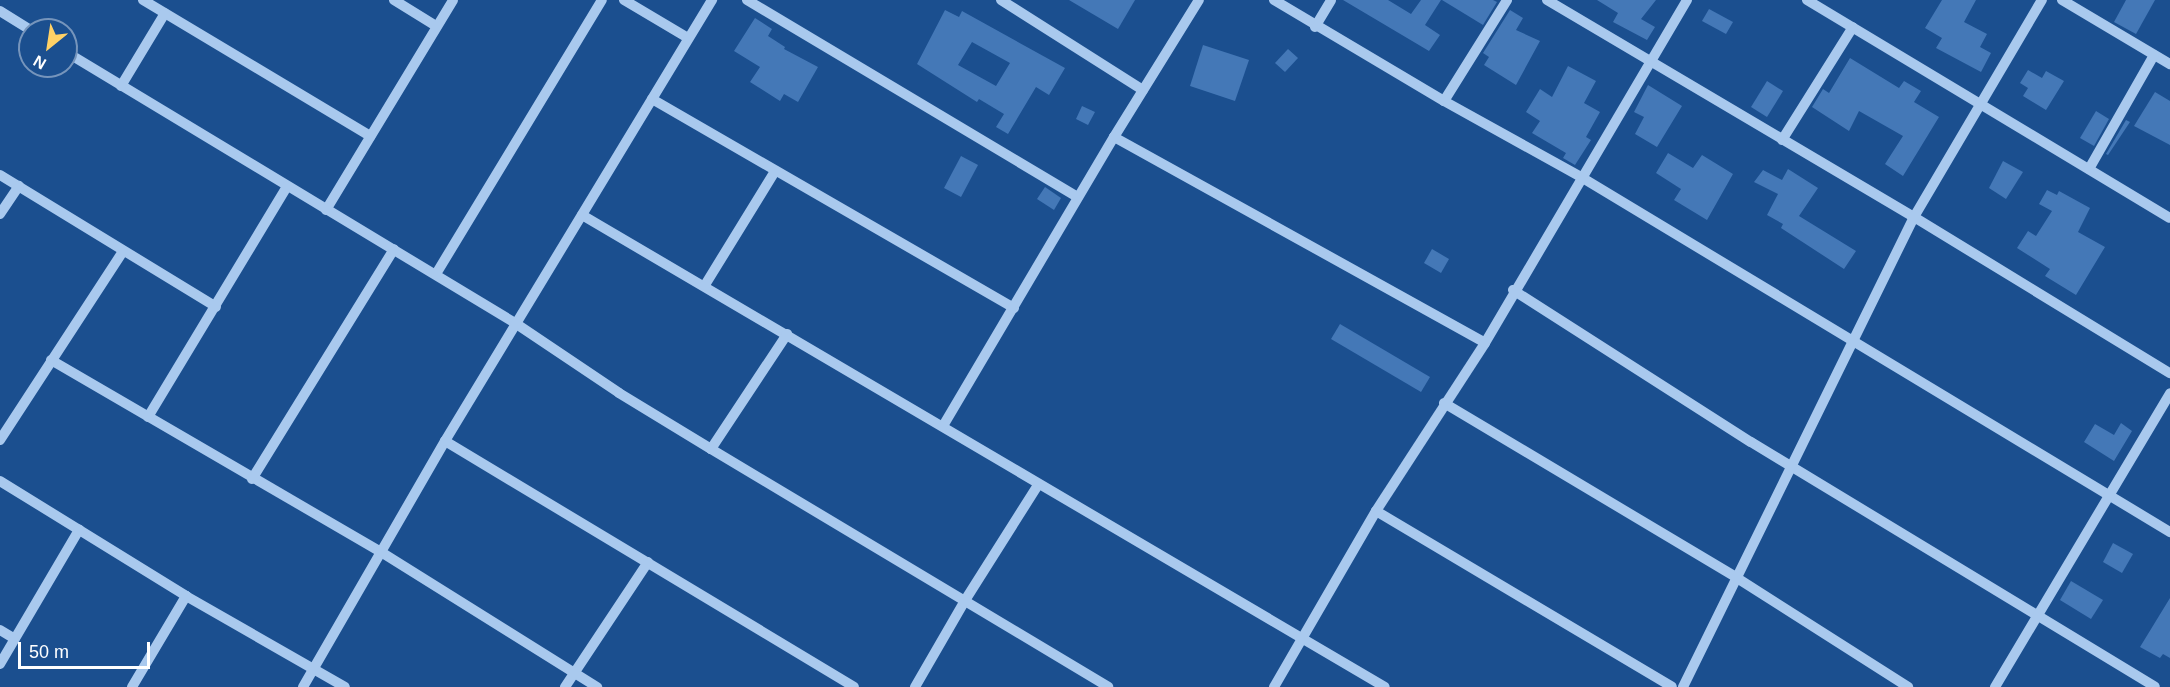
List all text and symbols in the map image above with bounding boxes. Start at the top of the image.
north arrow [18,18,78,78]
text: N [30,52,49,73]
scale bar [21,630,153,668]
text: 50 m [29,642,69,662]

